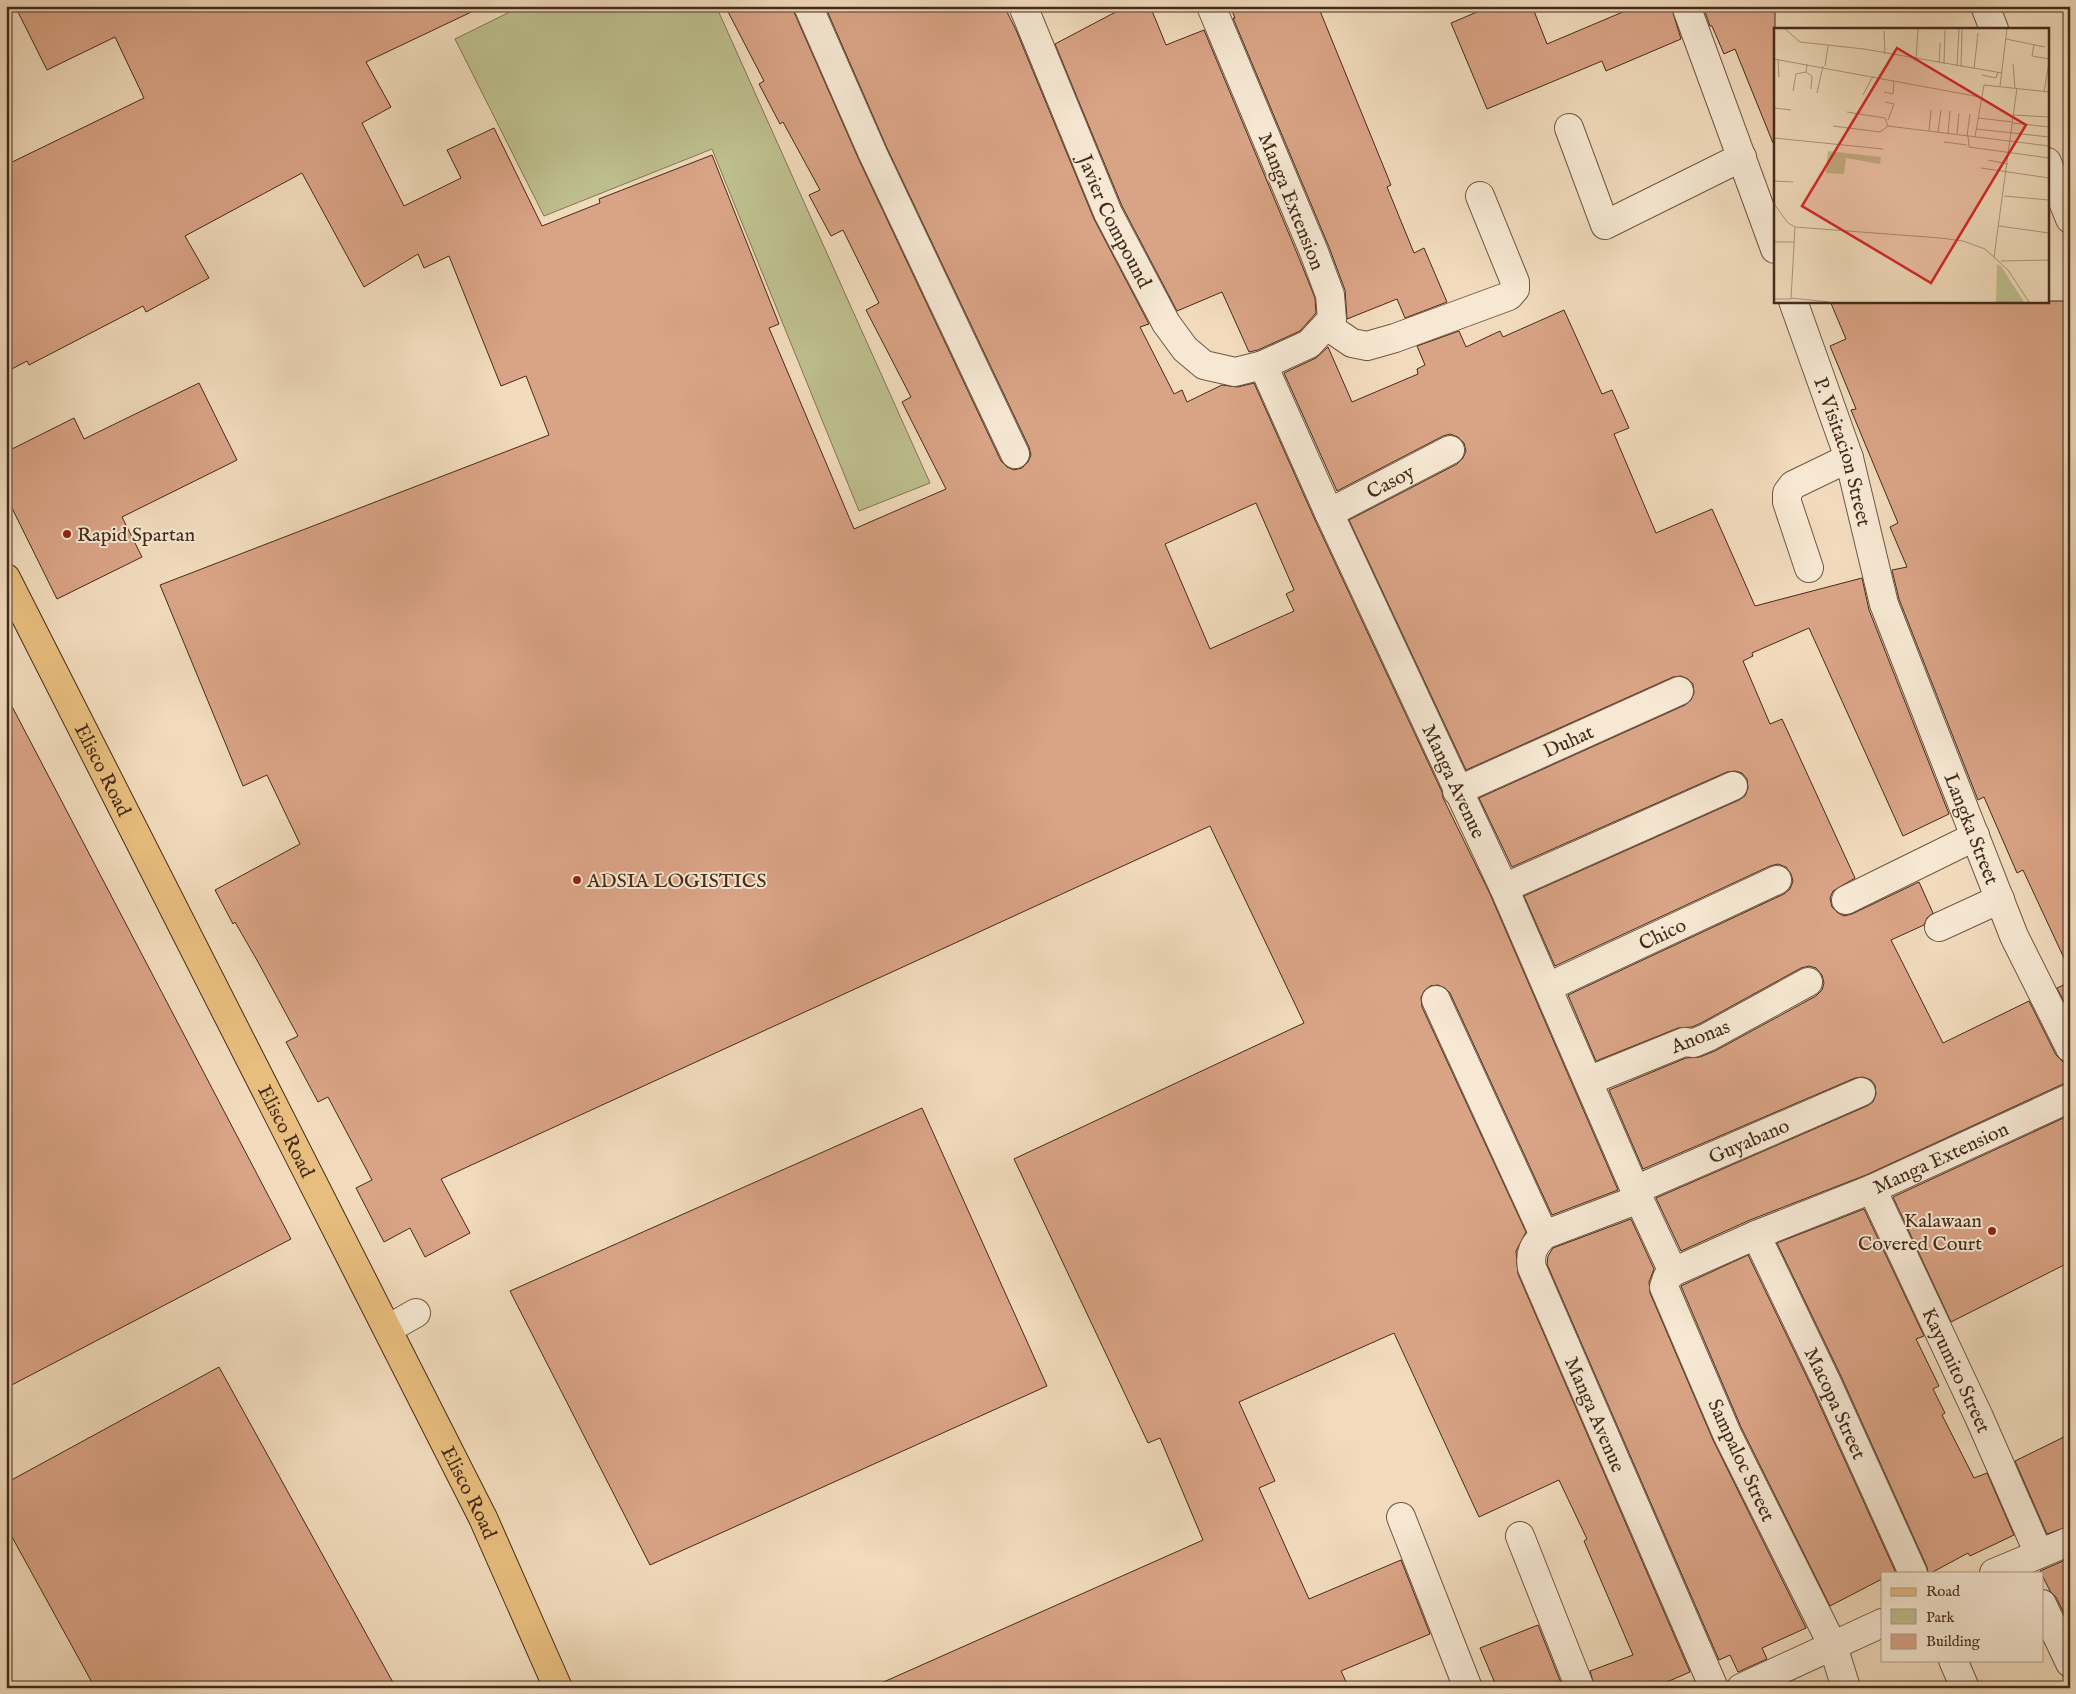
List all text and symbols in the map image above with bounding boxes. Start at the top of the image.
inset map [1774,28,2048,302]
street label: Manga Extension [1252,129,1330,274]
street label: Javier Compound [1071,149,1156,293]
street label: P. Visitacion Street [1807,374,1876,529]
street label: Casoy [1363,460,1419,505]
place label: Rapid Spartan [77,523,195,548]
marker: Rapid Spartan [61,528,73,540]
street label: Elisco Road [68,720,136,821]
street label: Duhat [1540,720,1598,764]
street label: Manga Avenue [1415,721,1490,843]
street label: Langka Street [1937,770,2004,889]
place label: ADSIA LOGISTICS [586,869,766,894]
marker: ADSIA LOGISTICS [571,874,583,886]
street label: Chico [1635,913,1691,957]
street label: Anonas [1667,1015,1734,1060]
street label: Elisco Road [251,1081,319,1182]
street label: Guyabano [1705,1114,1794,1171]
street label: Manga Extension [1870,1117,2013,1201]
place label: Kalawaan Covered Court [1858,1209,1982,1257]
marker: Kalawaan Covered Court [1986,1225,1998,1237]
street label: Kayumito Street [1915,1304,1996,1437]
street label: Macopa Street [1798,1344,1871,1464]
street label: Manga Avenue [1558,1353,1630,1476]
street label: Sampaloc Street [1701,1395,1780,1526]
street label: Elisco Road [435,1442,502,1543]
legend [1881,1572,2044,1662]
text: Road [1926,1582,1961,1601]
text: Park [1926,1608,1956,1627]
text: Building [1926,1632,1981,1651]

